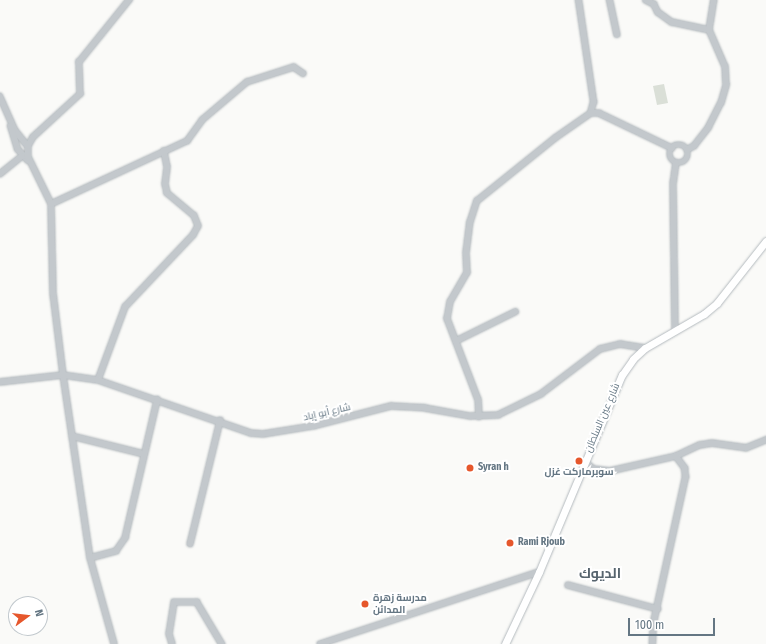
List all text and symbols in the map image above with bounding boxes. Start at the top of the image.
street label: شارع عين السلطان [583,382,623,454]
street label: شارع أبو إياد [302,402,352,424]
marker: سوبرماركت غزل [574,456,584,466]
place label: Syran h [478,462,509,474]
marker: Syran h [465,463,475,473]
place label: سوبرماركت غزل [544,467,614,479]
place label: Rami Rjoub [518,537,565,549]
marker: Rami Rjoub [505,538,515,548]
district label: الديوك [579,566,621,582]
place label: مدرسة زهرة المدائن [373,592,427,616]
north arrow [8,596,48,636]
marker: مدرسة زهرة المدائن [360,599,370,609]
text: N [32,608,46,618]
scale bar [630,610,717,636]
text: 100 m [635,618,664,632]

